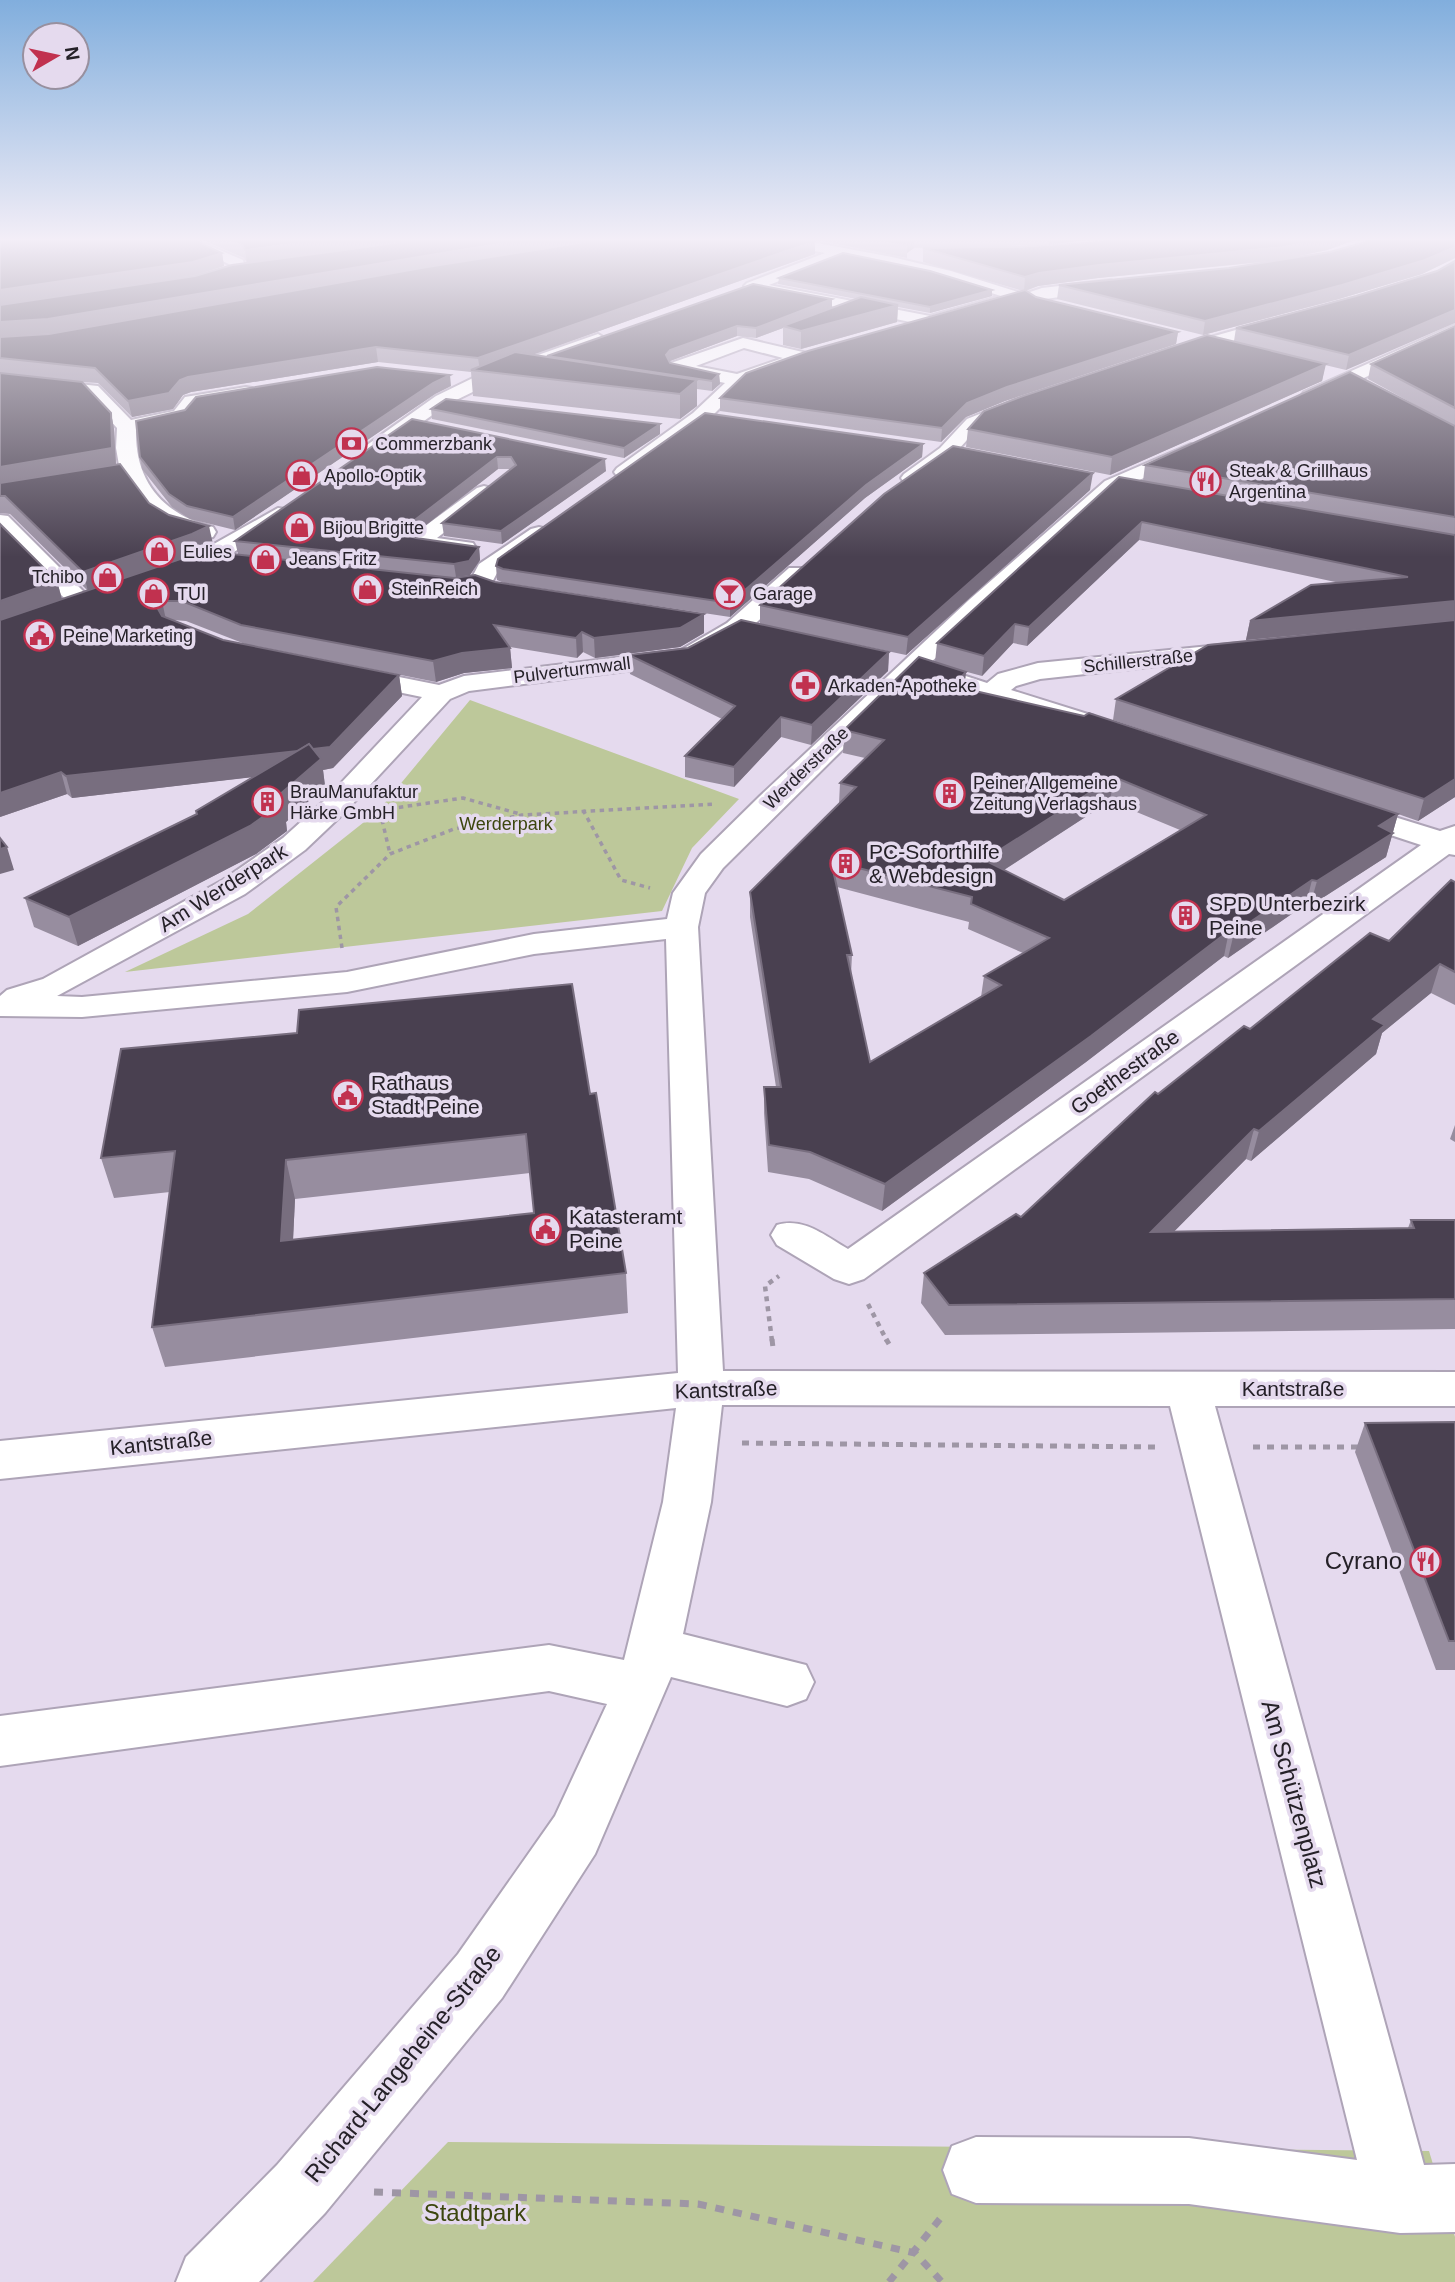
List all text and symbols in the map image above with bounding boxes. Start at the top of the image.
north arrow [21,21,91,91]
text: N [61,45,84,62]
bank icon: Commerzbank [335,427,369,461]
place label: Commerzbank [375,434,493,454]
shop icon: Apollo-Optik [284,459,318,493]
place label: Steak & Grillhaus Argentina [1229,461,1368,502]
restaurant icon: Steak & Grillhaus Argentina [1189,464,1223,498]
place label: Apollo-Optik [324,466,423,486]
shop icon: Bijou Brigitte [283,511,317,545]
place label: Bijou Brigitte [323,518,424,538]
shop icon: Eulies [143,535,177,569]
place label: Eulies [183,542,232,562]
shop icon: Jeans Fritz [249,542,283,576]
place label: Jeans Fritz [289,549,377,569]
shop icon: Tchibo [90,560,124,594]
place label: Tchibo [32,567,84,587]
shop icon: SteinReich [351,572,385,606]
shop icon: TUI [137,577,171,611]
bar icon: Garage [713,577,747,611]
place label: SteinReich [391,579,478,599]
place label: TUI [177,584,206,604]
place label: Garage [753,584,813,604]
public building icon: Peine Marketing [23,619,57,653]
place label: Peine Marketing [63,626,193,646]
street label: Schillerstraße [1082,645,1194,677]
street label: Pulverturmwall [512,653,632,687]
pharmacy icon: Arkaden-Apotheke [788,669,822,703]
place label: Arkaden-Apotheke [828,676,977,696]
street label: Werderstraße [760,723,852,813]
place label: Peiner Allgemeine Zeitung Verlagshaus [973,773,1137,814]
building icon: Peiner Allgemeine Zeitung Verlagshaus [933,776,967,810]
place label: BrauManufaktur Härke GmbH [290,782,418,823]
building icon: BrauManufaktur Härke GmbH [250,785,284,819]
park label: Werderpark [459,814,554,834]
street label: Am Werderpark [154,839,291,936]
place label: PC-Soforthilfe & Webdesign [869,840,1000,887]
building icon: PC-Soforthilfe & Webdesign [829,847,863,881]
place label: SPD Unterbezirk Peine [1209,892,1366,939]
building icon: SPD Unterbezirk Peine [1169,899,1203,933]
street label: Goethestraße [1066,1025,1183,1119]
place label: Rathaus Stadt Peine [371,1071,480,1118]
public building icon: Rathaus Stadt Peine [331,1078,365,1112]
place label: Katasteramt Peine [569,1205,682,1252]
public building icon: Katasteramt Peine [529,1212,563,1246]
street label: Kantstraße [674,1376,778,1403]
street label: Kantstraße [1242,1377,1344,1400]
street label: Kantstraße [109,1426,213,1459]
restaurant icon: Cyrano [1408,1544,1442,1578]
place label: Cyrano [1325,1547,1402,1574]
street label: Am Schützenplatz [1256,1697,1333,1891]
street label: Richard-Langeheine-Straße [299,1940,506,2187]
park label: Stadtpark [424,2199,527,2226]

